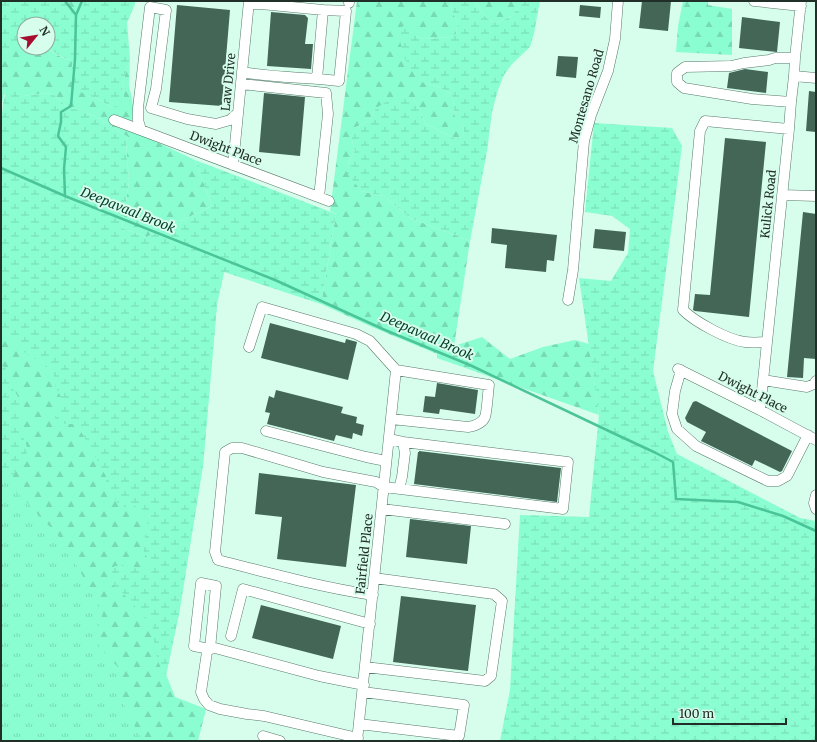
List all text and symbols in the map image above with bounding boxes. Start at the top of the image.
north arrow [16,16,56,56]
text: N [36,24,53,39]
street label: Montesano Road [565,47,607,145]
street label: Law Drive [217,52,239,112]
street label: Dwight Place [188,127,264,169]
street label: Kulick Road [757,169,779,239]
water label: Deepavaal Brook [77,183,178,237]
water label: Deepavaal Brook [377,307,476,364]
street label: Dwight Place [716,368,790,416]
street label: Fairfield Place [352,513,376,595]
scale bar [673,700,786,726]
text: 100 m [679,706,714,721]

